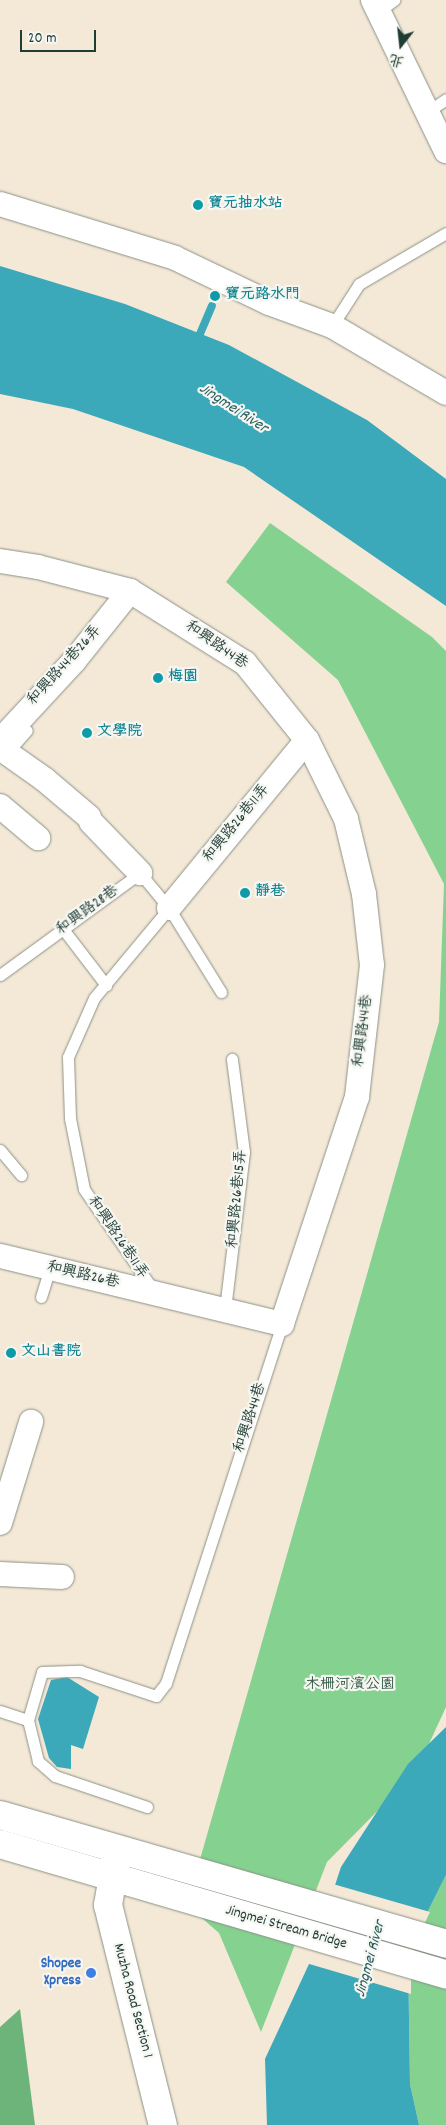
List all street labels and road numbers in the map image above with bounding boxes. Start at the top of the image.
street label: 和興路44巷 [181,618,251,674]
street label: 和興路44巷26弄 [24,622,106,710]
street label: 和興路26巷11弄 [200,781,274,867]
street label: 和興路28巷 [53,882,123,940]
street label: 和興路44巷 [351,994,377,1068]
street label: 和興路26巷15弄 [225,1149,251,1249]
street label: 和興路26巷11弄 [83,1193,151,1283]
street label: 和興路26巷 [45,1259,121,1293]
street label: 和興路44巷 [231,1381,271,1455]
street label: Jingmei Stream Bridge [223,1902,349,1954]
street label: Muzha Road Section 1 [108,1942,156,2060]

